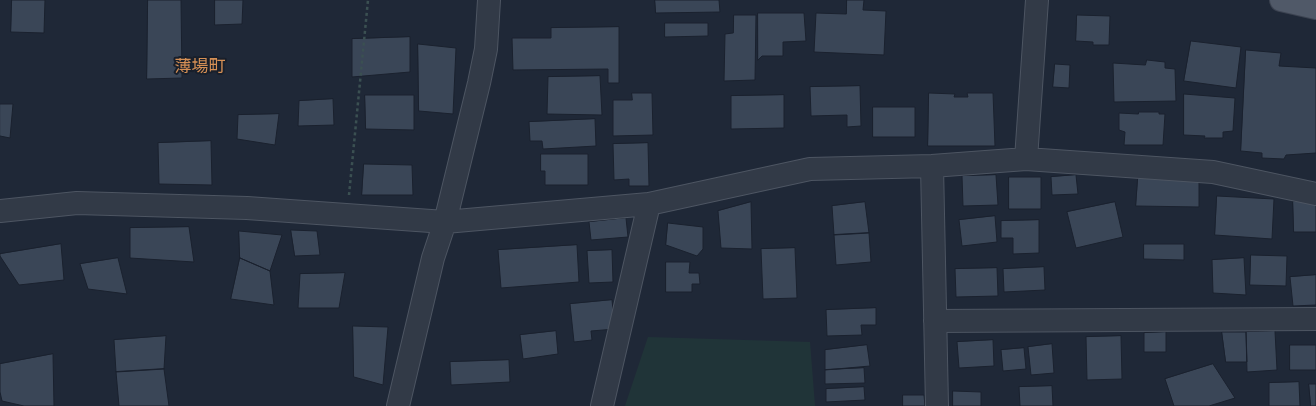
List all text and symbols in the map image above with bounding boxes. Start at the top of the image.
district label: 薄場町 [175,57,225,77]

